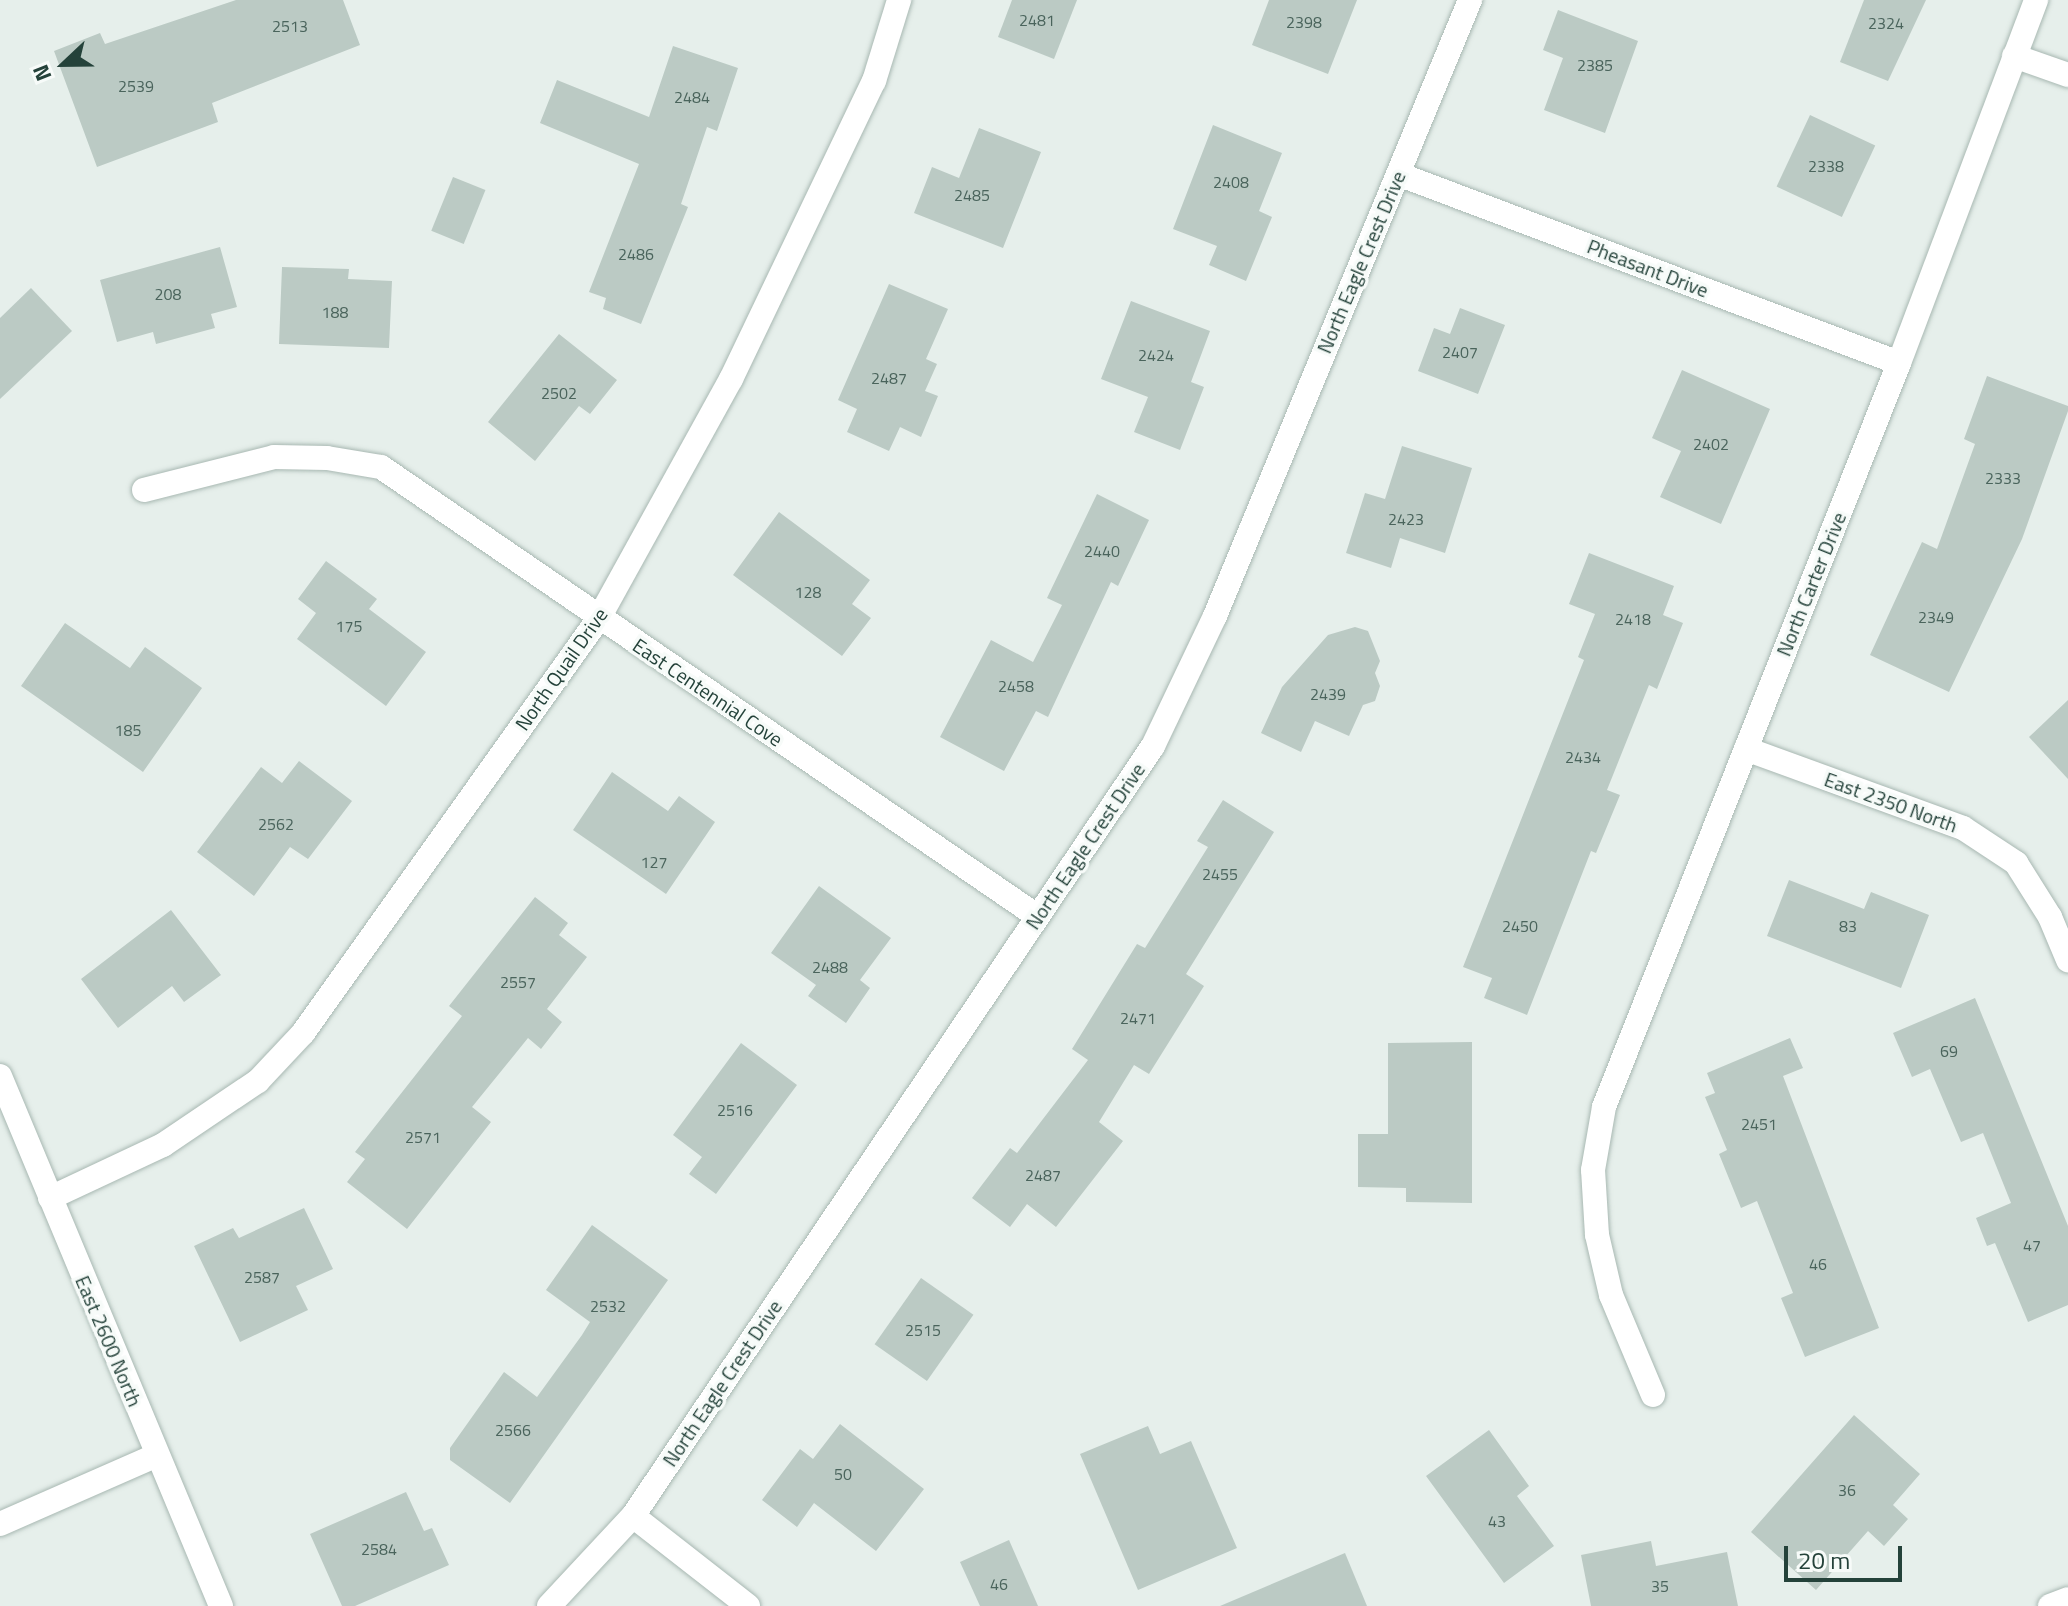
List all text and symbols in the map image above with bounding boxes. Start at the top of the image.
house number: 2481 [1019,10,1055,30]
house number: 2398 [1286,12,1322,32]
house number: 2324 [1868,13,1904,33]
house number: 2513 [272,16,308,36]
north arrow [24,24,104,104]
house number: 2385 [1577,55,1613,75]
text: N [23,60,60,86]
house number: 2539 [118,76,154,96]
house number: 2484 [674,87,710,107]
house number: 2338 [1808,156,1844,176]
street label: North Eagle Crest Drive [1312,167,1410,357]
house number: 2408 [1213,172,1249,192]
house number: 2485 [954,185,990,205]
street label: Pheasant Drive [1584,234,1712,302]
house number: 2486 [618,244,654,264]
house number: 208 [155,284,181,304]
house number: 188 [322,302,348,322]
house number: 2407 [1442,342,1478,362]
house number: 2424 [1138,345,1174,365]
house number: 2487 [871,368,907,388]
house number: 2502 [541,383,577,403]
house number: 2402 [1693,434,1729,454]
house number: 2333 [1985,468,2021,488]
house number: 2423 [1388,509,1424,529]
street label: North Carter Drive [1771,509,1851,659]
house number: 2440 [1084,541,1120,561]
house number: 128 [795,582,821,602]
street label: North Quail Drive [510,603,612,735]
house number: 2349 [1918,607,1954,627]
house number: 2418 [1615,609,1651,629]
house number: 175 [336,616,362,636]
street label: East Centennial Cove [628,633,788,751]
house number: 2458 [998,676,1034,696]
house number: 2439 [1310,684,1346,704]
house number: 185 [115,720,141,740]
house number: 2434 [1565,747,1601,767]
street label: North Eagle Crest Drive [1020,758,1150,934]
street label: East 2350 North [1821,767,1961,837]
house number: 2562 [258,814,294,834]
house number: 127 [641,852,667,872]
house number: 2455 [1202,864,1238,884]
house number: 2450 [1502,916,1538,936]
house number: 83 [1839,916,1857,936]
house number: 2488 [812,957,848,977]
house number: 2557 [500,972,536,992]
house number: 2471 [1120,1008,1156,1028]
house number: 69 [1940,1041,1958,1061]
house number: 2516 [717,1100,753,1120]
house number: 2451 [1741,1114,1777,1134]
house number: 2571 [405,1127,441,1147]
house number: 2487 [1025,1165,1061,1185]
house number: 47 [2023,1235,2041,1255]
house number: 46 [1809,1254,1827,1274]
house number: 2587 [244,1267,280,1287]
street label: East 2600 North [71,1272,147,1410]
street label: North Eagle Crest Drive [657,1295,787,1471]
house number: 2532 [590,1296,626,1316]
house number: 2515 [905,1320,941,1340]
house number: 2566 [495,1420,531,1440]
house number: 50 [834,1464,852,1484]
house number: 36 [1838,1480,1856,1500]
house number: 43 [1488,1511,1506,1531]
scale bar [1788,1530,1906,1580]
house number: 2584 [361,1539,397,1559]
text: 20 m [1798,1542,1850,1578]
house number: 46 [990,1574,1008,1594]
house number: 35 [1651,1576,1669,1596]

